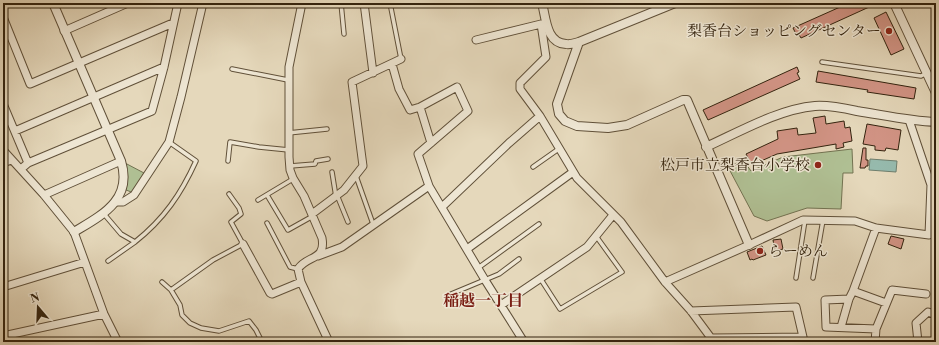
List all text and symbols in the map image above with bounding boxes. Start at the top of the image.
place label: 梨香台ショッピングセンター [687,22,881,41]
marker: 梨香台ショッピングセンター [884,26,894,36]
place label: 松戸市立梨香台小学校 [660,156,810,175]
marker: 松戸市立梨香台小学校 [813,160,823,170]
place label: らーめん [768,242,828,261]
marker: らーめん [755,246,765,256]
north arrow [18,287,58,327]
text: N [29,290,42,307]
district label: 稲越一丁目 [443,291,523,311]

